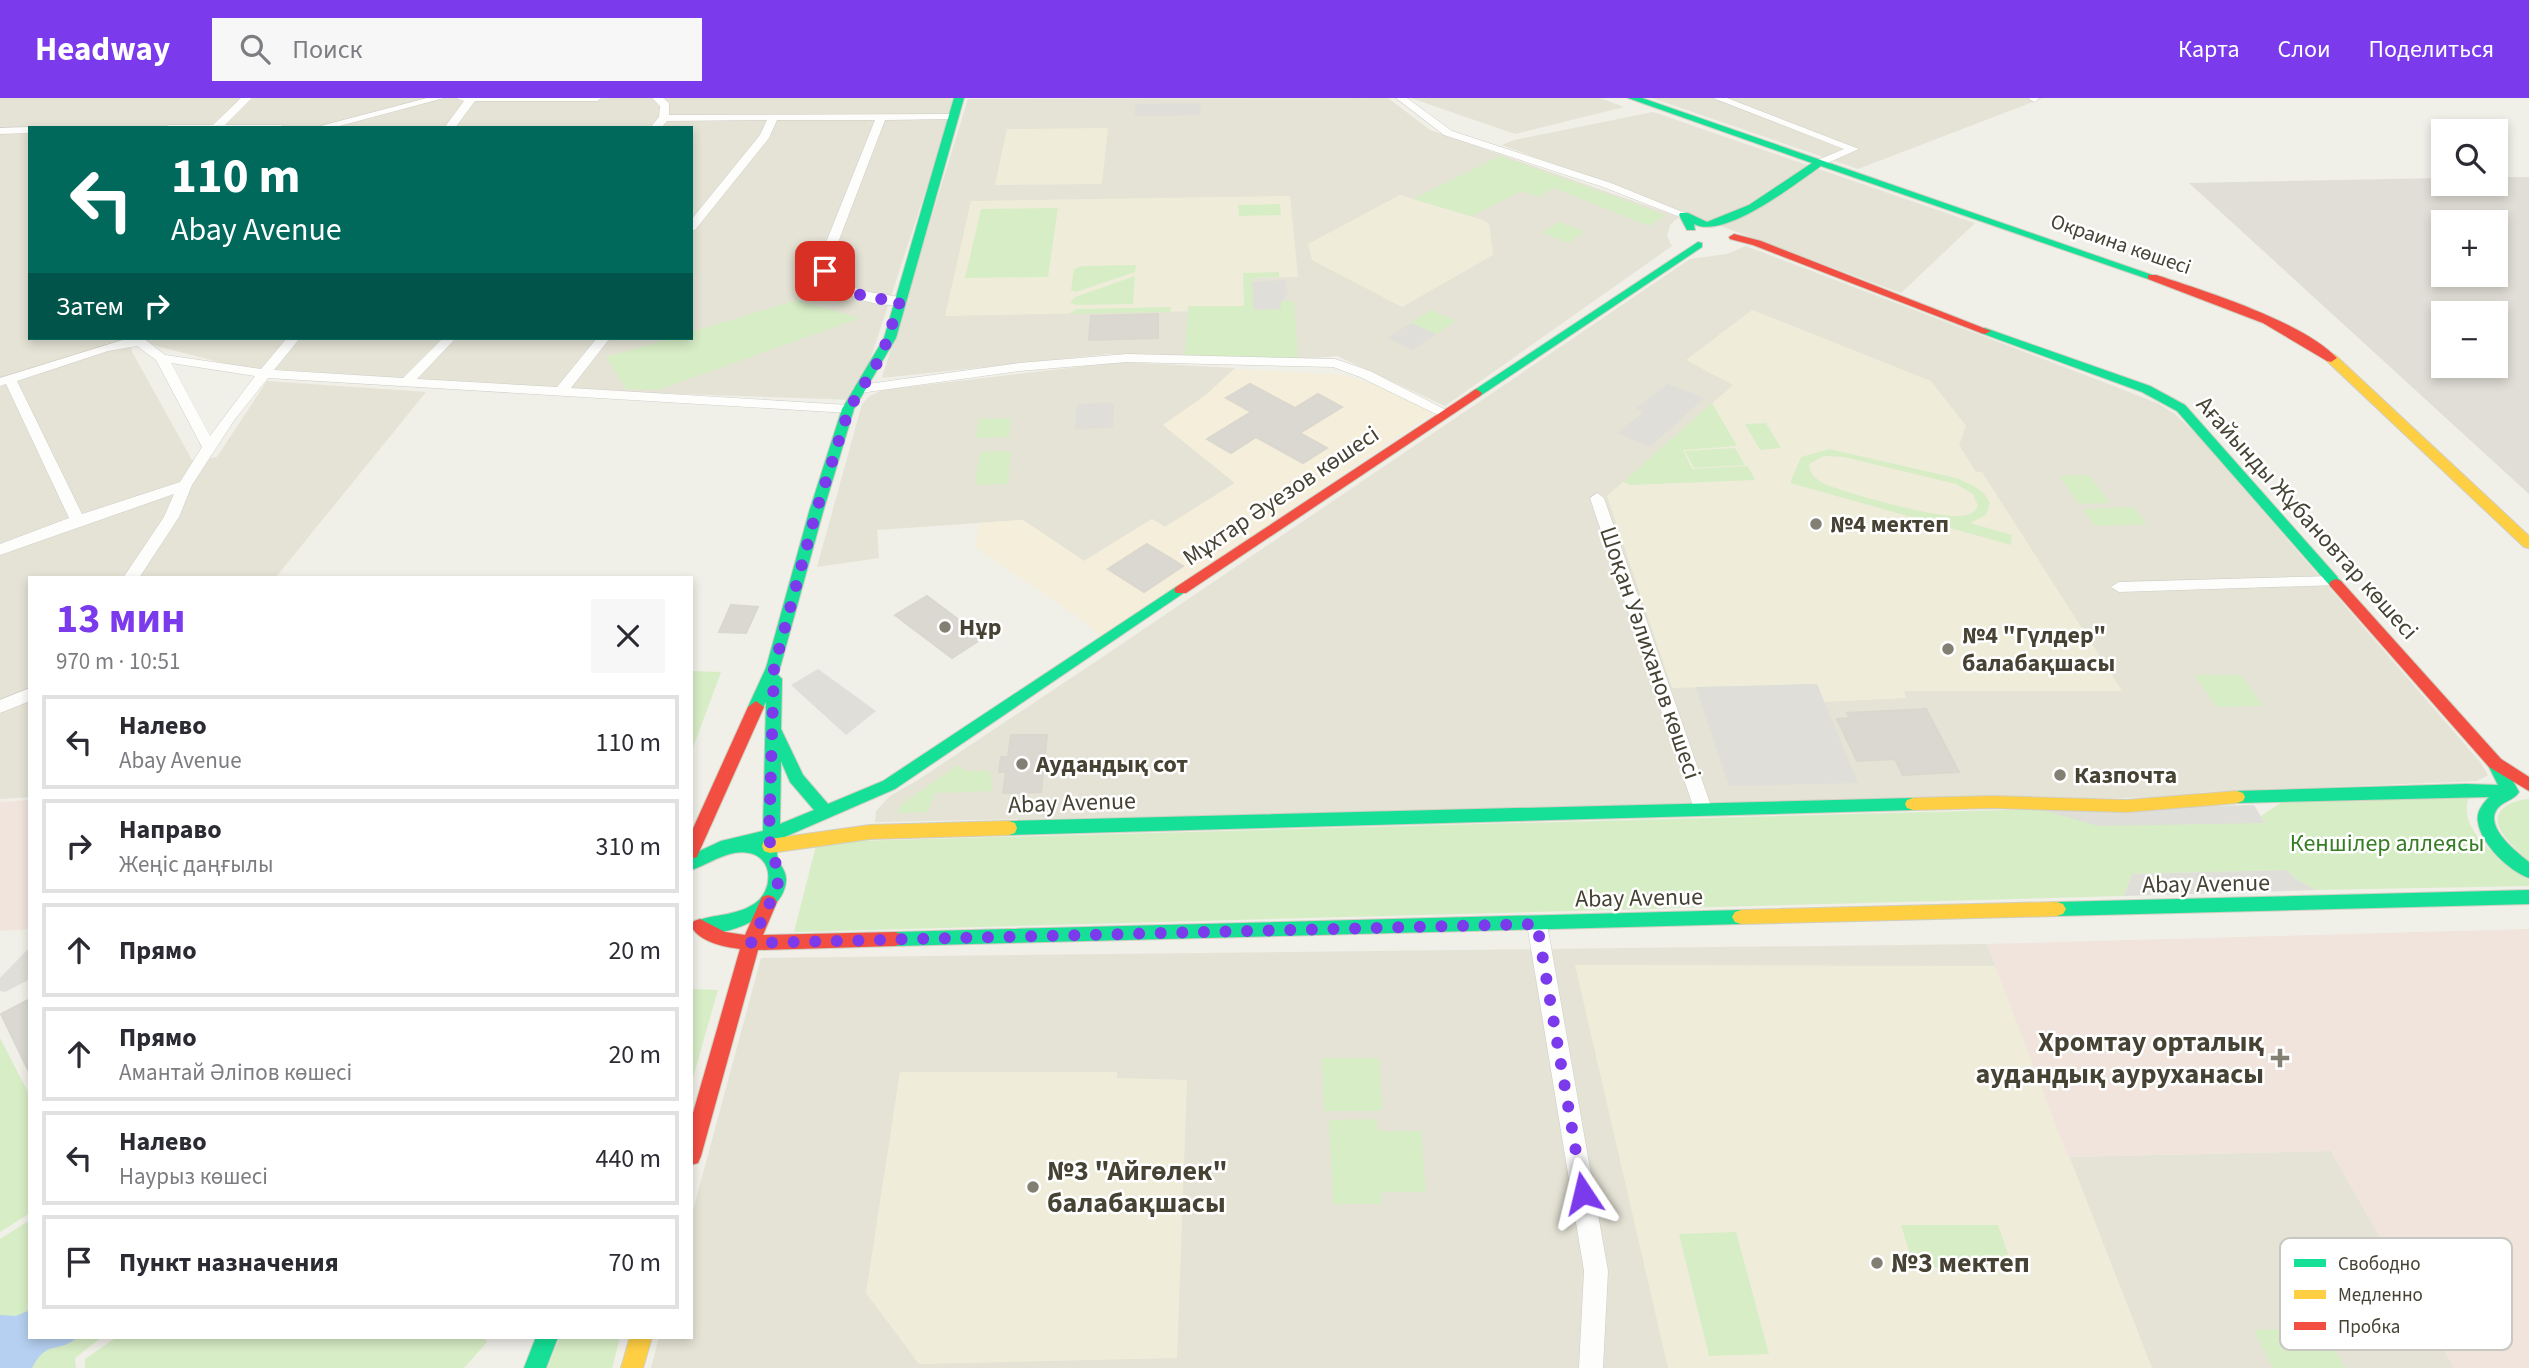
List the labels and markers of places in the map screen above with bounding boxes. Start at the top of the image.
pin [795,241,855,301]
place label: №4 мектеп [1830,507,1949,542]
marker: №4 мектеп [1808,516,1824,532]
place label: Нұр [959,610,1001,645]
place label: №4 "Гүлдер" балабақшасы [1962,618,2115,681]
marker: Нұр [937,619,953,635]
marker: №4 "Гүлдер" балабақшасы [1940,641,1956,657]
place label: Аудандық сот [1035,747,1188,782]
marker: Аудандық сот [1014,756,1030,772]
place label: Казпочта [2074,758,2177,793]
marker: Казпочта [2052,767,2068,783]
place label: Хромтау орталық аудандық ауруханасы [1975,1022,2265,1094]
marker: Хромтау орталық аудандық ауруханасы [2270,1048,2290,1068]
place label: №3 "Айгөлек" балабақшасы [1047,1151,1227,1223]
marker: №3 "Айгөлек" балабақшасы [1025,1179,1041,1195]
place label: №3 мектеп [1891,1243,2030,1283]
marker: №3 мектеп [1869,1255,1885,1271]

